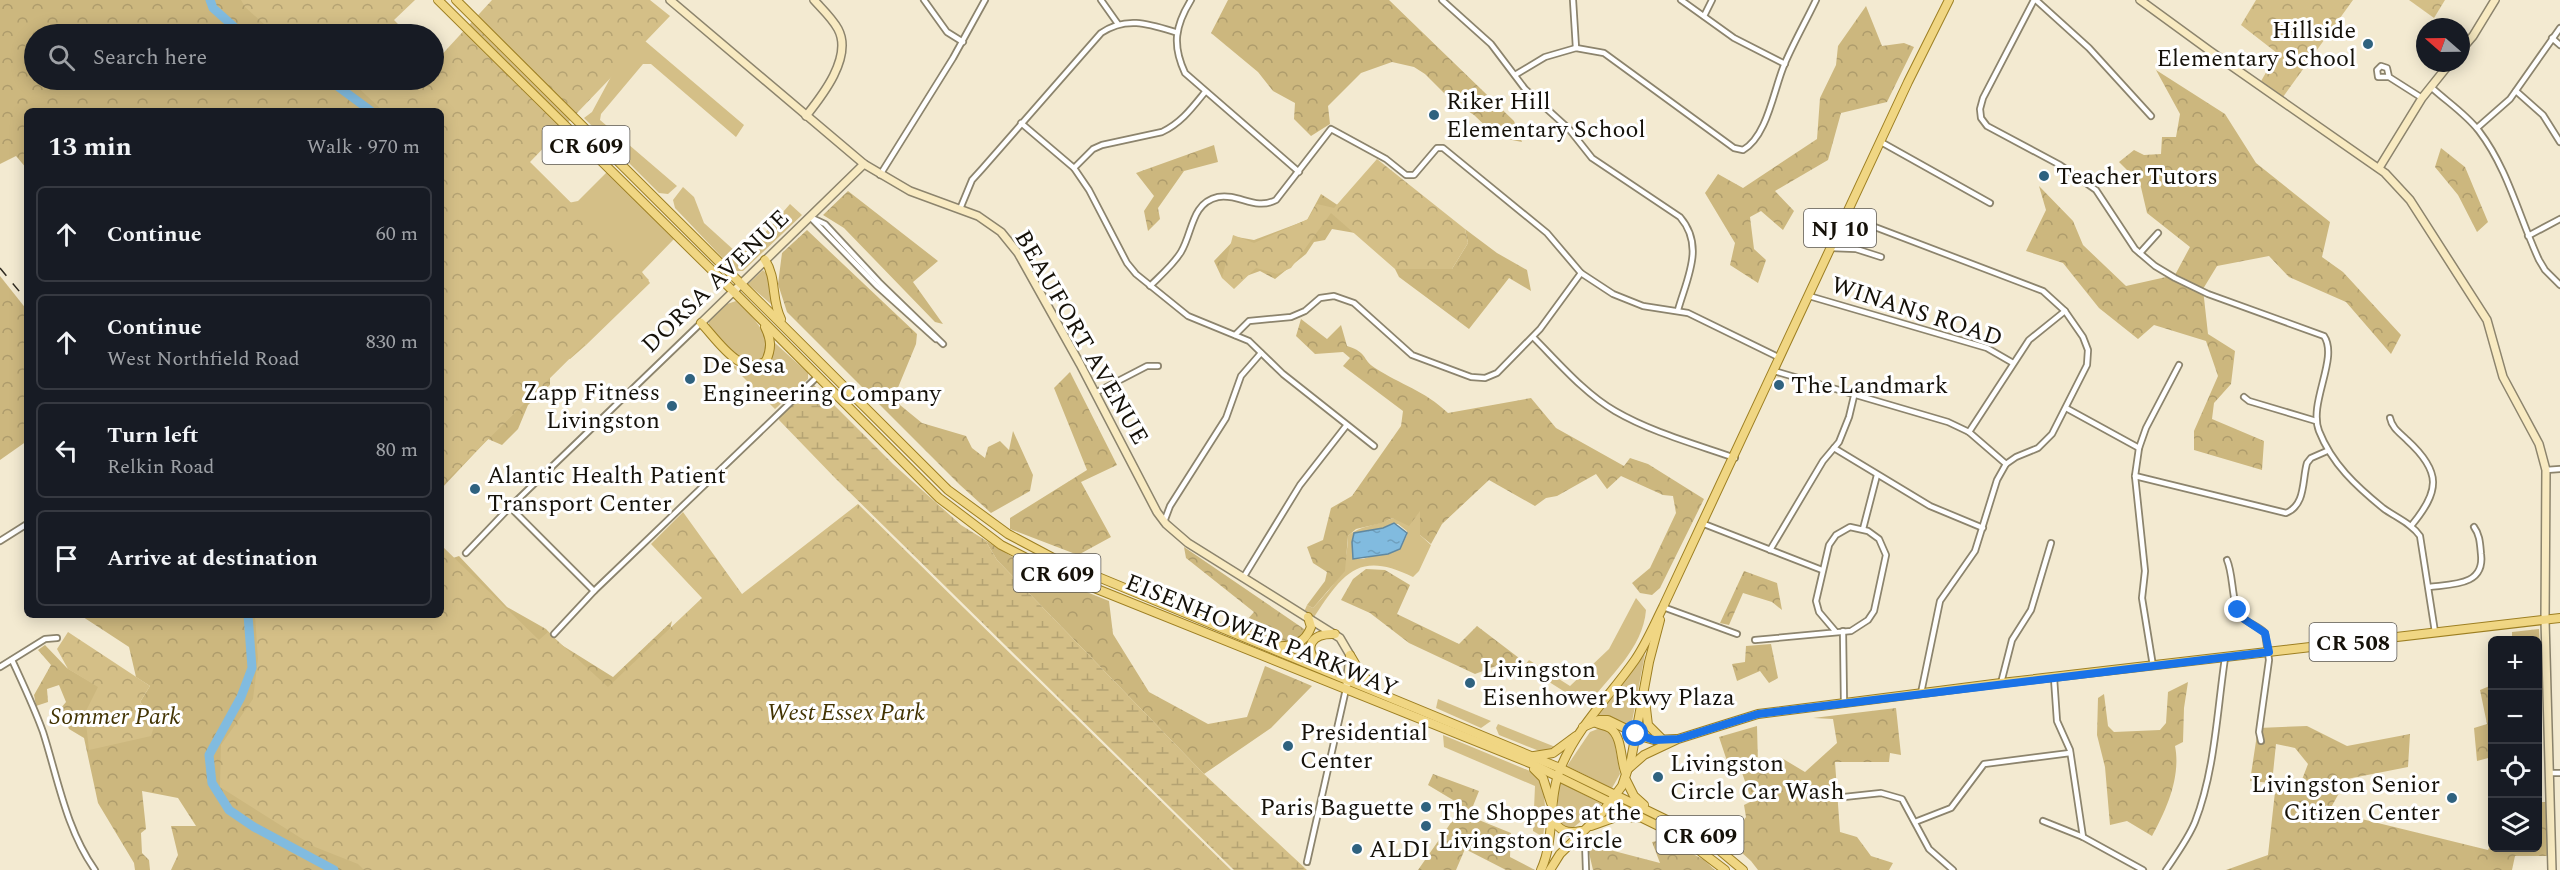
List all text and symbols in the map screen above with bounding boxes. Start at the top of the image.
place label: Hillside Elementary School [2156,13,2356,77]
north arrow [2416,18,2470,72]
search box [24,24,444,90]
marker: Hillside Elementary School [2361,37,2375,51]
icon: search [45,41,78,74]
text: Search here [93,41,207,74]
place label: Riker Hill Elementary School [1446,84,1646,148]
marker: Riker Hill Elementary School [1427,108,1441,122]
road number: CR 609 [542,126,630,164]
text: 13 min [48,127,132,167]
text: Walk · 970 m [307,132,420,162]
place label: Teacher Tutors [2056,159,2218,195]
marker: Teacher Tutors [2037,169,2051,183]
street label: DORSA AVENUE [633,201,798,362]
road number: NJ 10 [1804,209,1876,247]
icon: ahead [50,218,83,251]
text: Continue [107,218,202,251]
text: 60 m [376,219,418,249]
street label: BEAUFORT AVENUE [1005,223,1157,452]
street label: WINANS ROAD [1826,267,2007,357]
text: Continue [107,311,202,344]
icon: ahead [50,326,83,359]
text: 830 m [366,327,418,357]
text: West Northfield Road [107,344,300,374]
place label: De Sesa Engineering Company [702,348,943,412]
place label: The Landmark [1791,368,1948,404]
marker: De Sesa Engineering Company [683,372,697,386]
place label: Zapp Fitness Livingston [523,375,660,439]
marker: The Landmark [1772,378,1786,392]
marker: Zapp Fitness Livingston [665,399,679,413]
text: Turn left [107,419,199,452]
icon: left [50,434,83,467]
text: 80 m [376,435,418,465]
text: Relkin Road [107,452,215,482]
place label: Alantic Health Patient Transport Center [487,458,726,522]
marker: Alantic Health Patient Transport Center [468,482,482,496]
icon: arrive [50,542,83,575]
text: Arrive at destination [107,542,318,575]
road number: CR 609 [1014,554,1100,592]
street label: EISENHOWER PARKWAY [1120,565,1404,707]
route end [2224,596,2250,622]
road number: CR 508 [2310,623,2396,661]
map controls [2488,636,2542,852]
button: + [2488,636,2542,690]
place label: Livingston Eisenhower Pkwy Plaza [1482,652,1735,716]
marker: Livingston Eisenhower Pkwy Plaza [1463,676,1477,690]
button: − [2488,690,2542,744]
park label: West Essex Park [767,695,925,731]
park label: Sommer Park [50,699,180,735]
place label: Presidential Center [1300,715,1428,779]
route start [1622,720,1648,746]
marker: Presidential Center [1281,739,1295,753]
button: locate [2488,744,2542,798]
place label: Livingston Circle Car Wash [1670,746,1844,810]
place label: Livingston Senior Citizen Center [2251,767,2440,831]
marker: Livingston Circle Car Wash [1651,770,1665,784]
place label: Paris Baguette [1260,790,1414,826]
marker: Livingston Senior Citizen Center [2445,791,2459,805]
place label: The Shoppes at the Livingston Circle [1438,795,1641,859]
button: layers [2488,798,2542,852]
marker: Paris Baguette [1419,800,1433,814]
road number: CR 609 [1656,816,1744,854]
marker: The Shoppes at the Livingston Circle [1419,819,1433,833]
place label: ALDI [1369,832,1430,868]
marker: ALDI [1350,842,1364,856]

